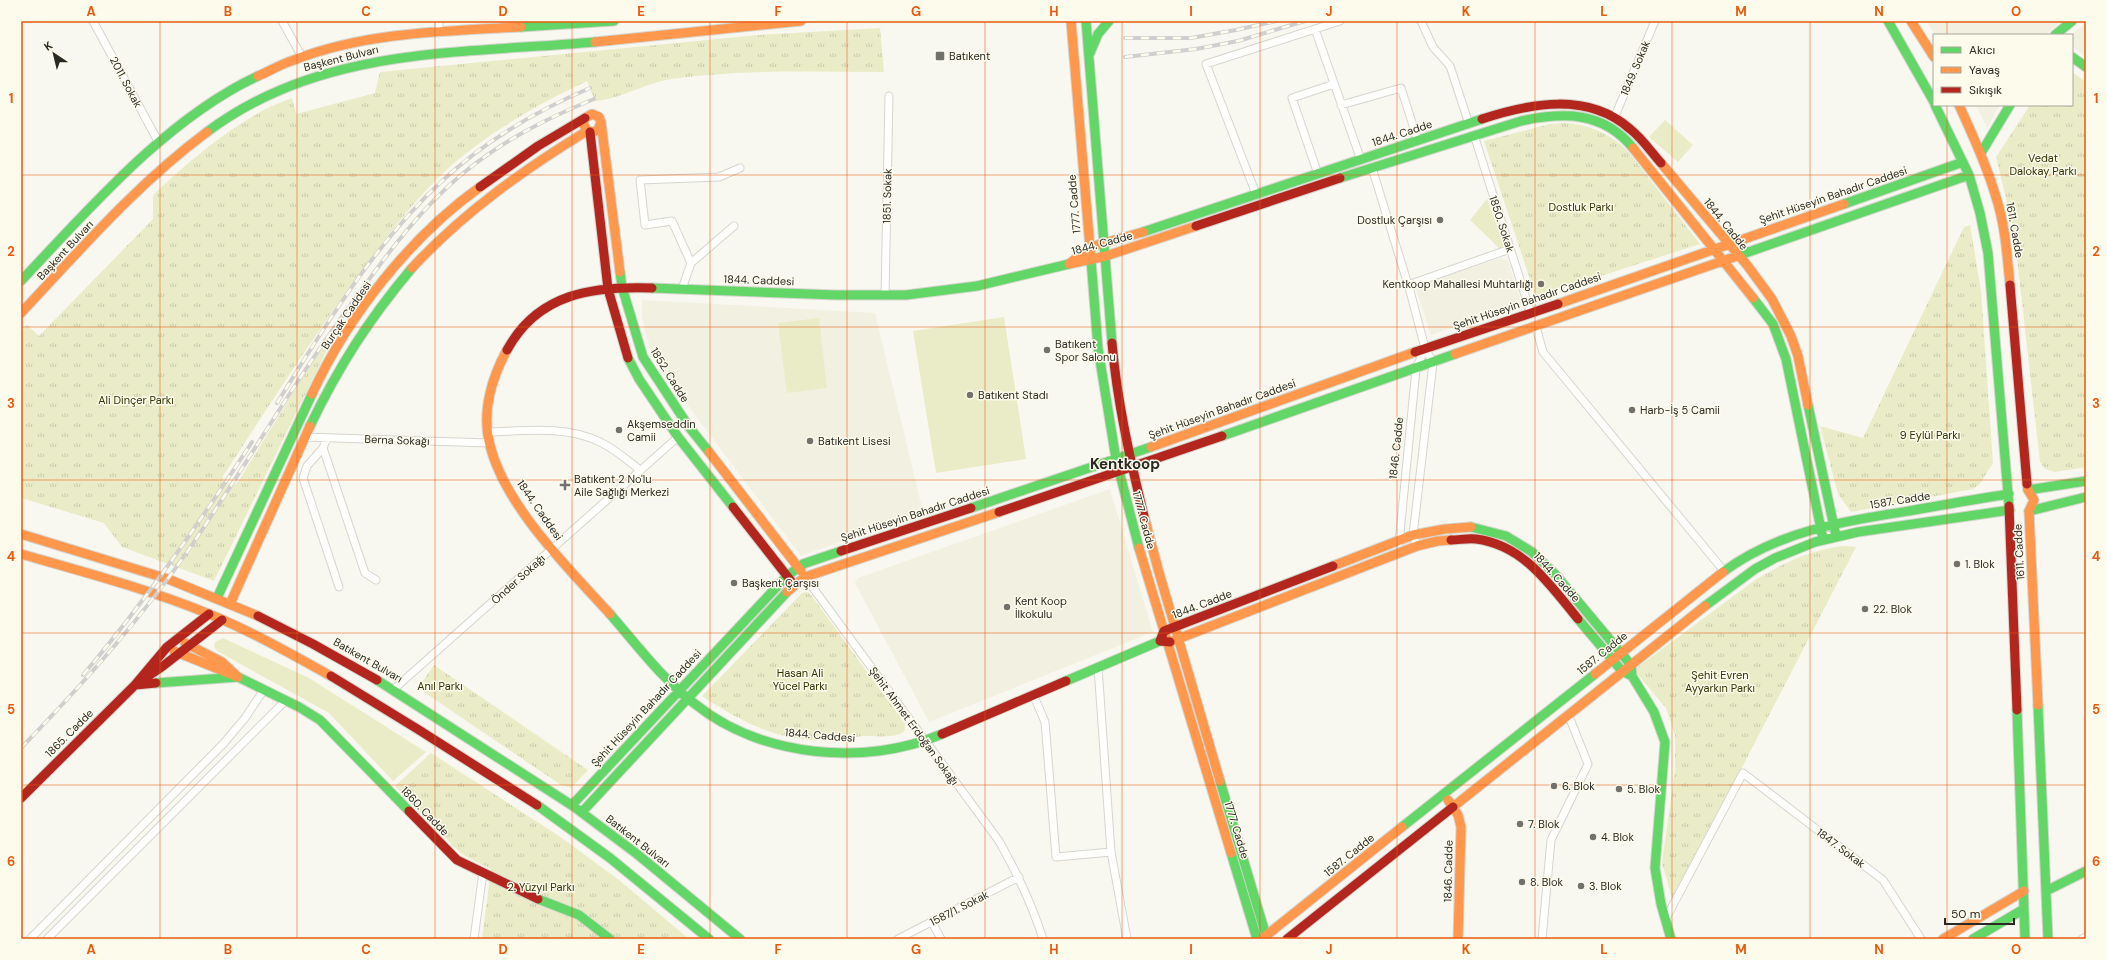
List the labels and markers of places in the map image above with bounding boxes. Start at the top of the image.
place label: Batıkent [949,49,990,63]
marker: Batıkent [934,50,946,62]
place label: Dostluk Çarşısı [1357,213,1432,227]
marker: Dostluk Çarşısı [1435,215,1445,225]
place label: Kentkoop Mahallesi Muhtarlığı [1383,277,1533,291]
marker: Kentkoop Mahallesi Muhtarlığı [1536,279,1546,289]
place label: Batıkent Spor Salonu [1055,337,1116,364]
marker: Batıkent Spor Salonu [1042,345,1052,355]
place label: Batıkent Stadı [978,388,1048,402]
marker: Batıkent Stadı [965,390,975,400]
place label: Harb-İş 5 Camii [1640,403,1720,417]
marker: Harb-İş 5 Camii [1627,405,1637,415]
place label: Akşemseddin Camii [627,417,696,444]
marker: Akşemseddin Camii [614,425,624,435]
place label: Batıkent Lisesi [818,434,891,448]
marker: Batıkent Lisesi [805,436,815,446]
place label: Batıkent 2 No'lu Aile Sağlığı Merkezi [574,472,669,499]
marker: Batıkent 2 No'lu Aile Sağlığı Merkezi [559,479,571,491]
place label: 1. Blok [1965,557,1995,571]
marker: 1. Blok [1952,559,1962,569]
place label: Başkent Çarşısı [742,576,819,590]
marker: Başkent Çarşısı [729,578,739,588]
place label: Kent Koop İlkokulu [1015,594,1067,621]
marker: Kent Koop İlkokulu [1002,602,1012,612]
place label: 22. Blok [1873,602,1912,616]
marker: 22. Blok [1860,604,1870,614]
place label: 6. Blok [1562,779,1595,793]
marker: 6. Blok [1549,781,1559,791]
place label: 5. Blok [1627,782,1660,796]
marker: 5. Blok [1614,784,1624,794]
place label: 7. Blok [1528,817,1560,831]
marker: 7. Blok [1515,819,1525,829]
place label: 4. Blok [1601,830,1634,844]
marker: 4. Blok [1588,832,1598,842]
place label: 8. Blok [1530,875,1563,889]
marker: 8. Blok [1517,877,1527,887]
place label: 3. Blok [1589,879,1622,893]
marker: 3. Blok [1576,881,1586,891]

